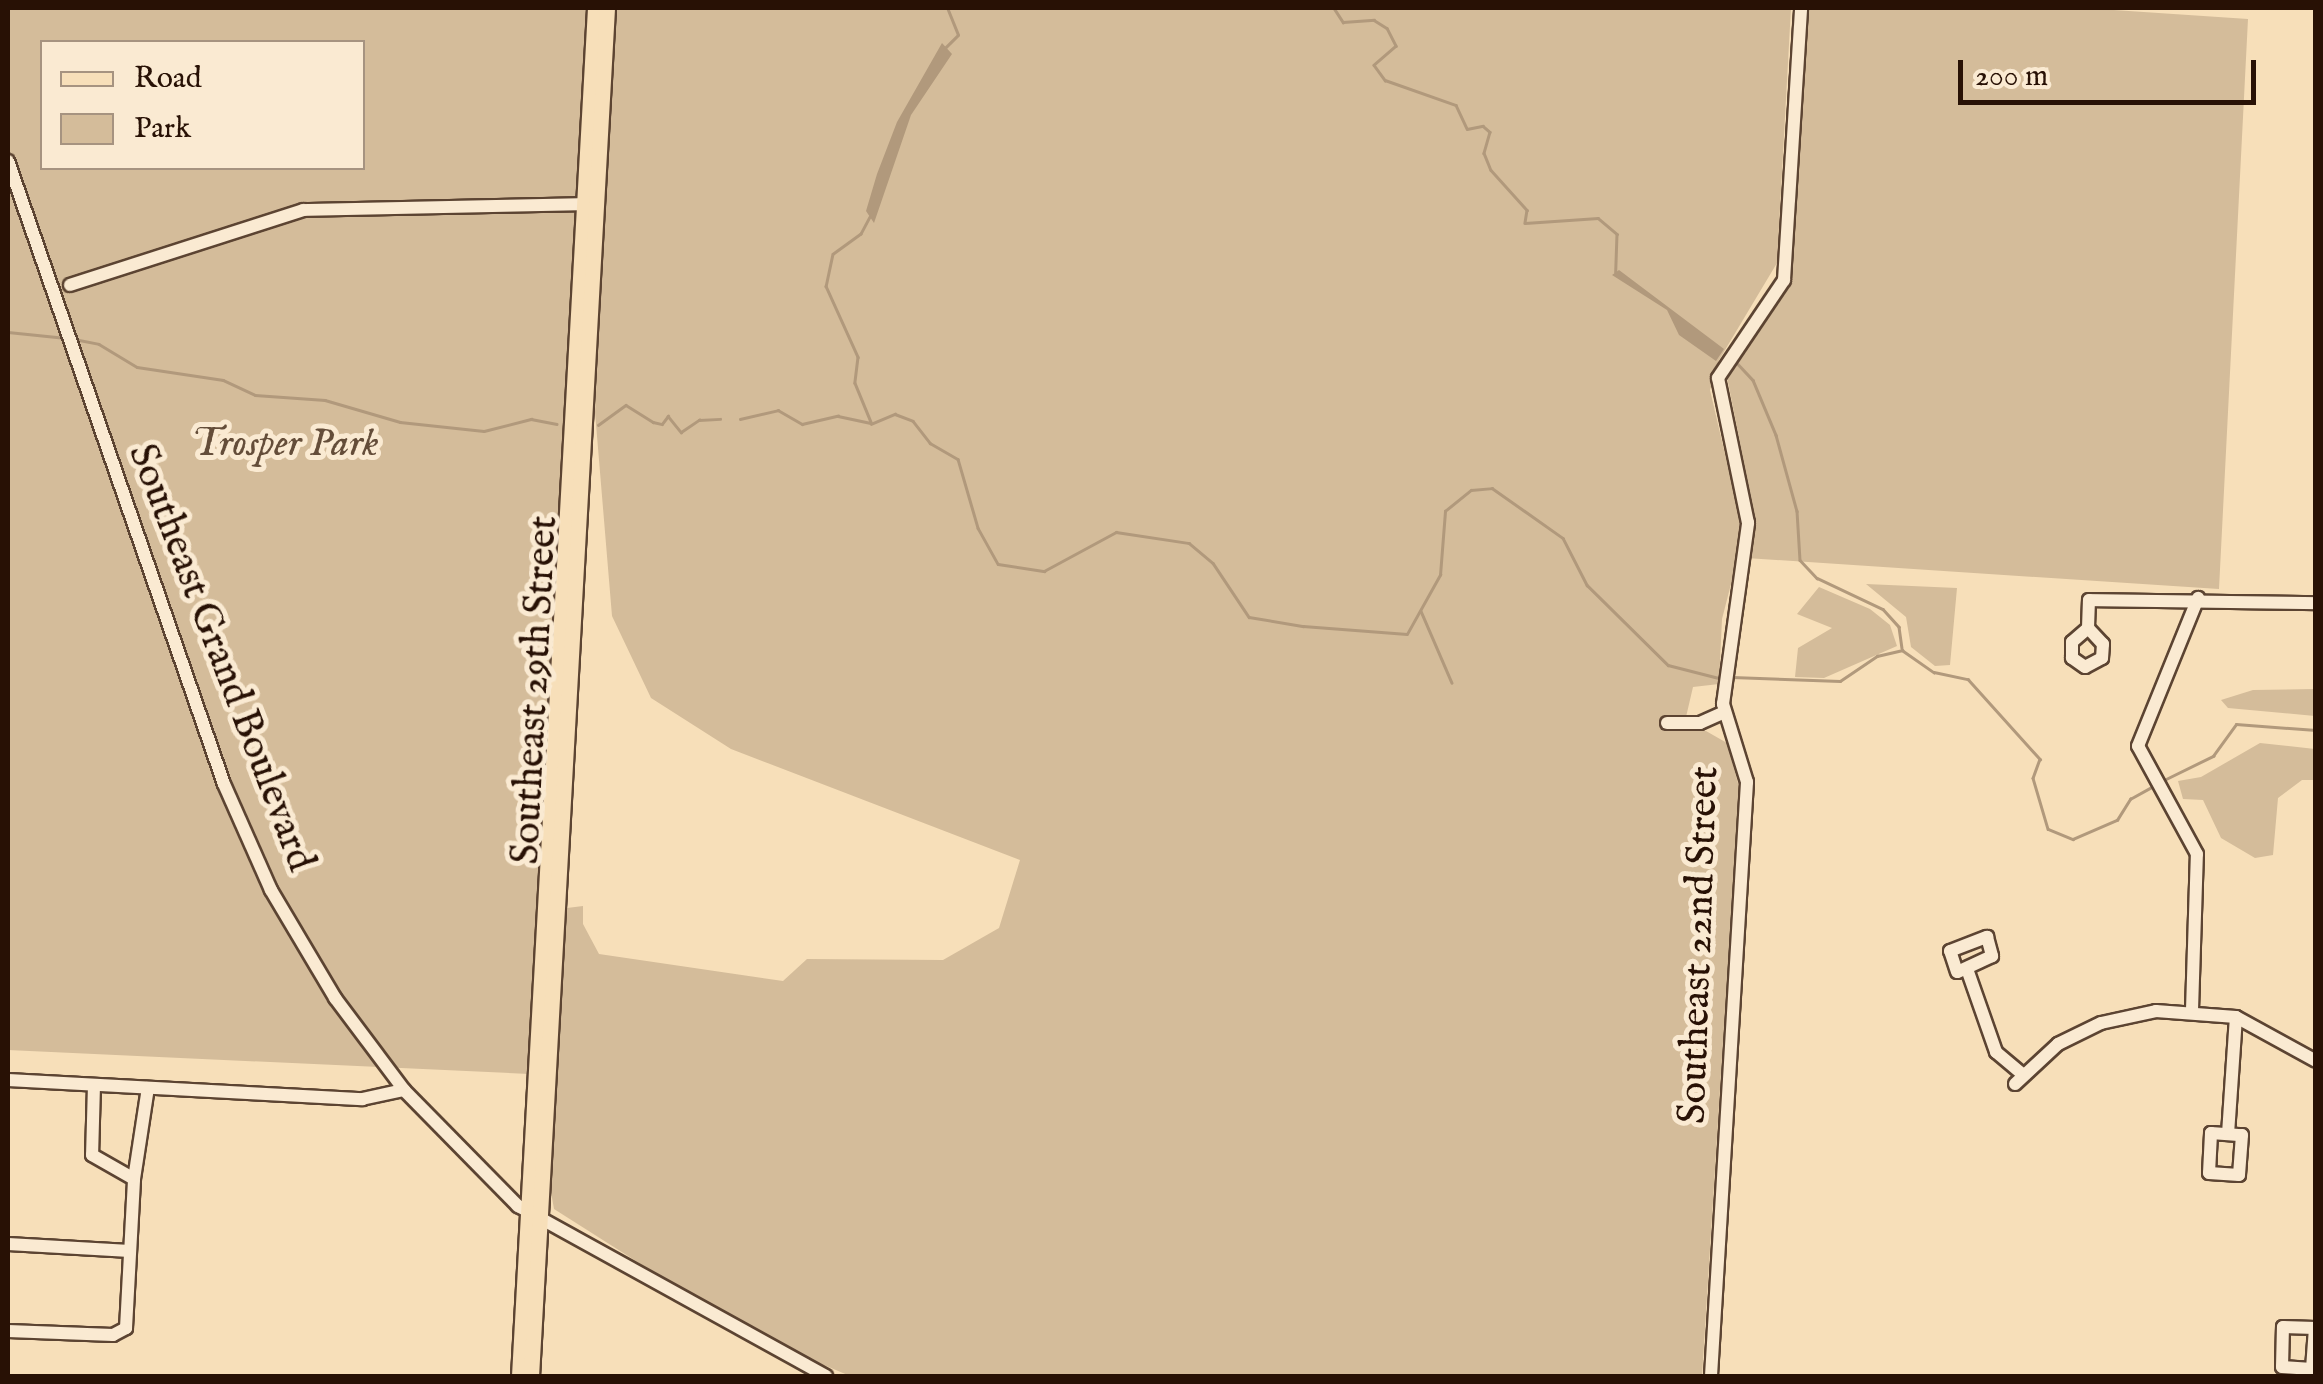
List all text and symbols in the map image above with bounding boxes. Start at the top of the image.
legend [40,40,365,170]
scale bar [1963,40,2260,102]
text: 200 m [1975,58,2048,96]
text: Road [134,60,202,98]
text: Park [134,110,191,148]
park label: Trosper Park [191,421,379,469]
street label: Southeast Grand Boulevard [116,438,324,878]
street label: Southeast 29th Street [503,514,569,866]
street label: Southeast 22nd Street [1670,765,1730,1125]

